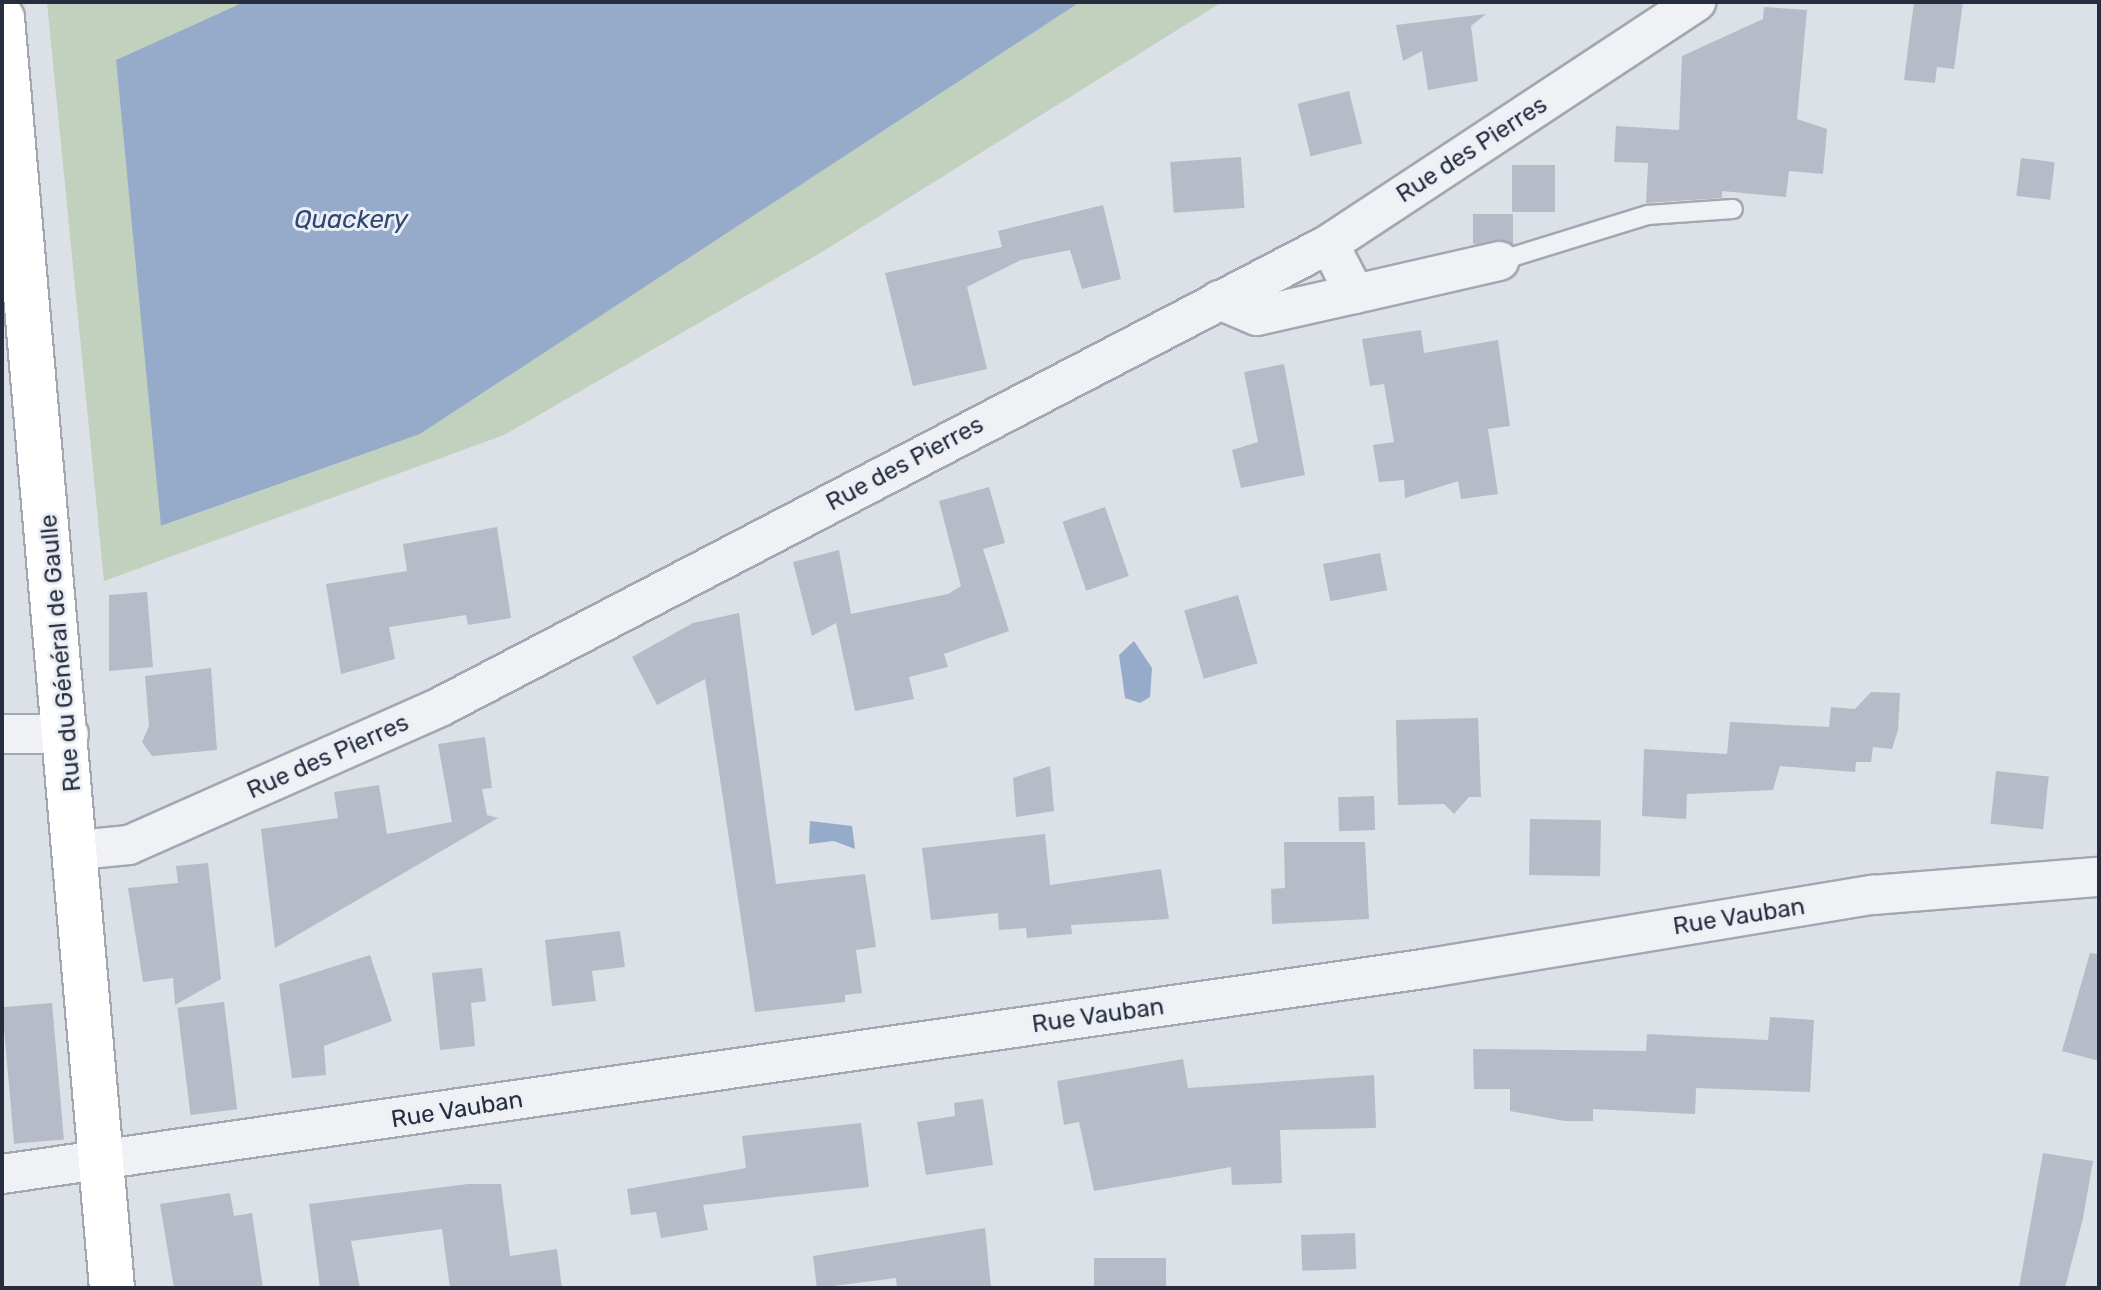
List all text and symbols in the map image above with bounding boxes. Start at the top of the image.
street label: Rue des Pierres [1391,91,1553,209]
water label: Quackery [294,204,408,236]
street label: Rue des Pierres [822,411,988,517]
street label: Rue du Général de Gaulle [35,513,87,793]
street label: Rue des Pierres [243,709,413,805]
street label: Rue Vauban [1671,892,1807,942]
street label: Rue Vauban [1030,992,1166,1040]
street label: Rue Vauban [389,1085,525,1135]

